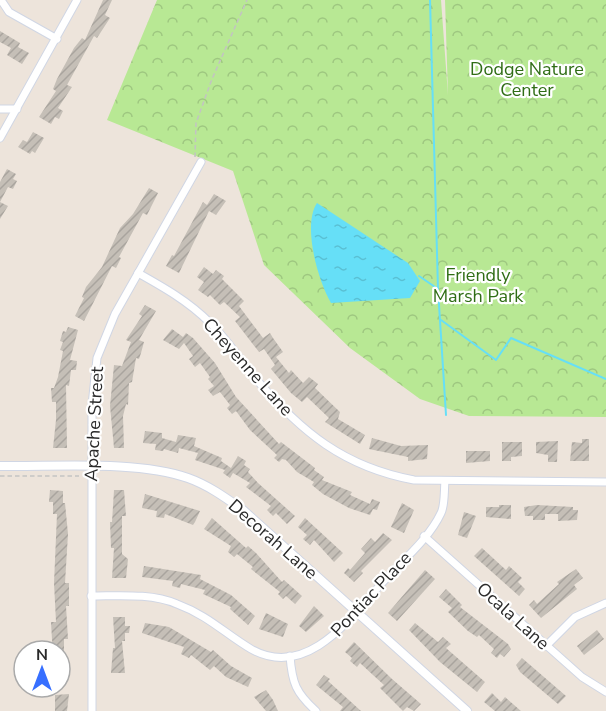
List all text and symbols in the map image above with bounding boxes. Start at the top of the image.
park label: Dodge Nature Center [470,57,584,102]
park label: Friendly Marsh Park [433,263,524,308]
street label: Cheyenne Lane [198,313,298,421]
street label: Apache Street [79,365,109,482]
street label: Decorah Lane [223,494,323,584]
street label: Pontiac Place [325,546,417,642]
street label: Ocala Lane [471,577,555,655]
north arrow [12,639,72,699]
text: N [36,644,48,666]

